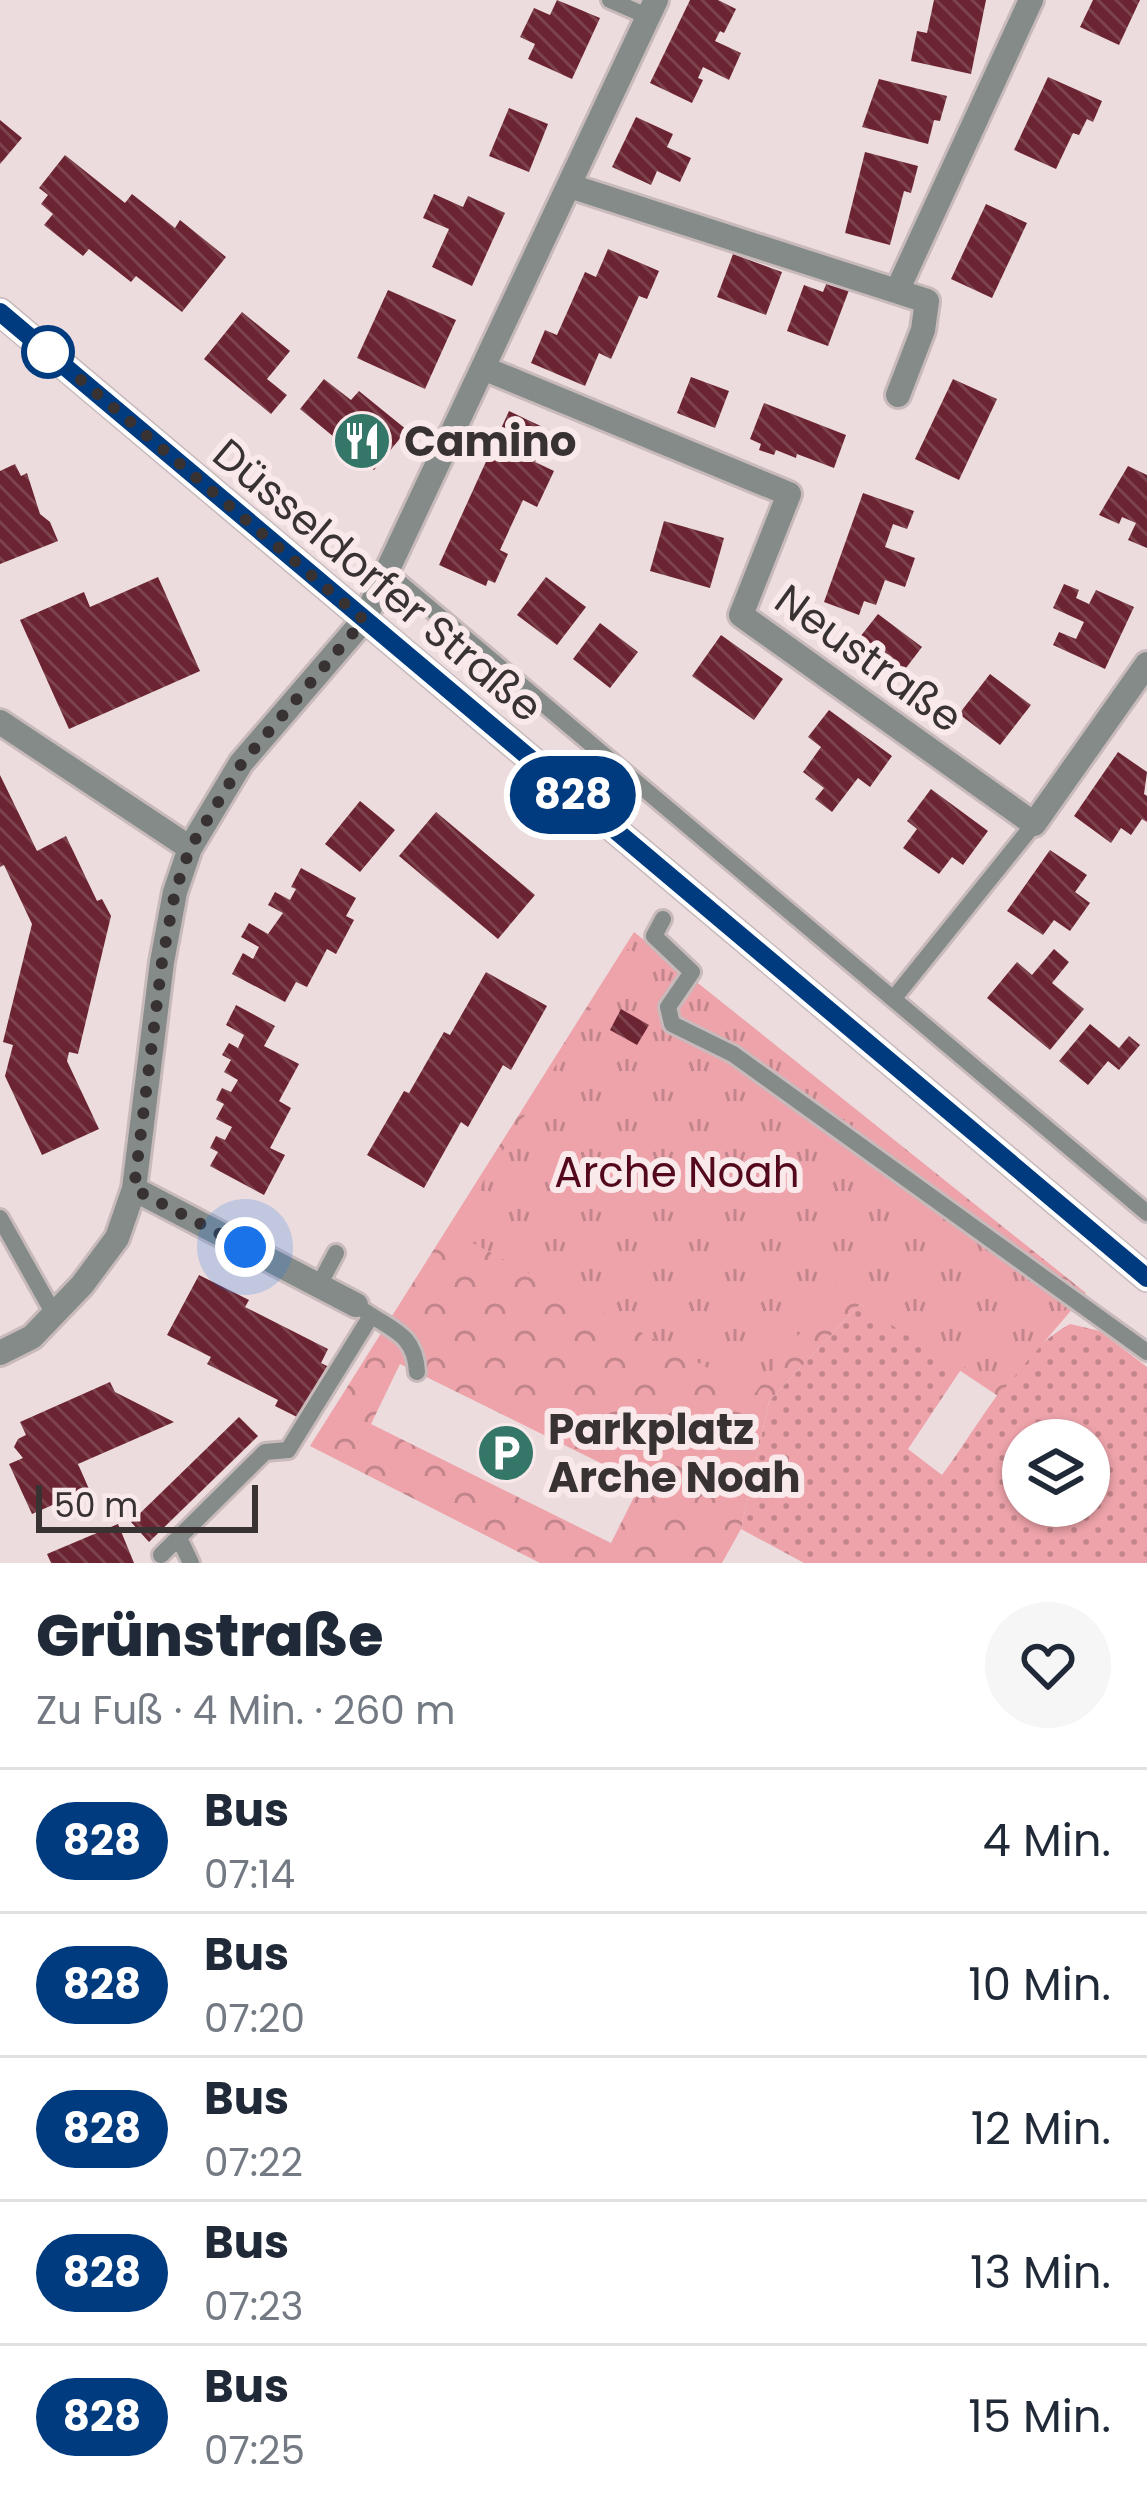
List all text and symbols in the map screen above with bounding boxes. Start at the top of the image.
unlabelled marker [23,327,73,377]
restaurant icon: Camino [331,410,393,472]
place label: Camino [404,412,576,471]
street label: Düsseldorfer Straße [200,425,555,736]
street label: Neustraße [763,570,974,746]
line badge: 828 [504,756,642,834]
text: 828 [534,765,612,824]
park label: Arche Noah [554,1143,800,1202]
your location [215,1217,275,1277]
place label: Parkplatz Arche Noah [548,1400,801,1507]
map controls [1002,1419,1110,1527]
button: layers [1002,1419,1110,1527]
parking icon: Parkplatz Arche Noah [475,1422,537,1484]
scale bar [36,1479,258,1532]
text: 50 m [54,1482,138,1529]
text: Grünstraße [36,1596,383,1676]
button: heart [985,1602,1111,1728]
text: Zu Fuß · 4 Min. · 260 m [36,1683,455,1738]
text: Bus [204,1779,289,1842]
text: 4 Min. [983,1809,1111,1872]
text: 828 [63,1811,141,1870]
text: 07:14 [204,1847,295,1902]
text: Bus [204,1923,289,1986]
text: 10 Min. [968,1953,1111,2016]
text: 828 [63,1955,141,2014]
text: 07:20 [204,1991,305,2046]
text: Bus [204,2067,289,2130]
text: 12 Min. [971,2097,1111,2160]
text: 828 [63,2099,141,2158]
text: 07:22 [204,2135,303,2190]
text: Bus [204,2211,289,2274]
text: 13 Min. [970,2241,1111,2304]
text: 828 [63,2243,141,2302]
text: 07:23 [204,2279,304,2334]
text: Bus [204,2355,289,2418]
text: 15 Min. [968,2385,1111,2448]
text: 828 [63,2387,141,2446]
text: 07:25 [204,2423,305,2478]

